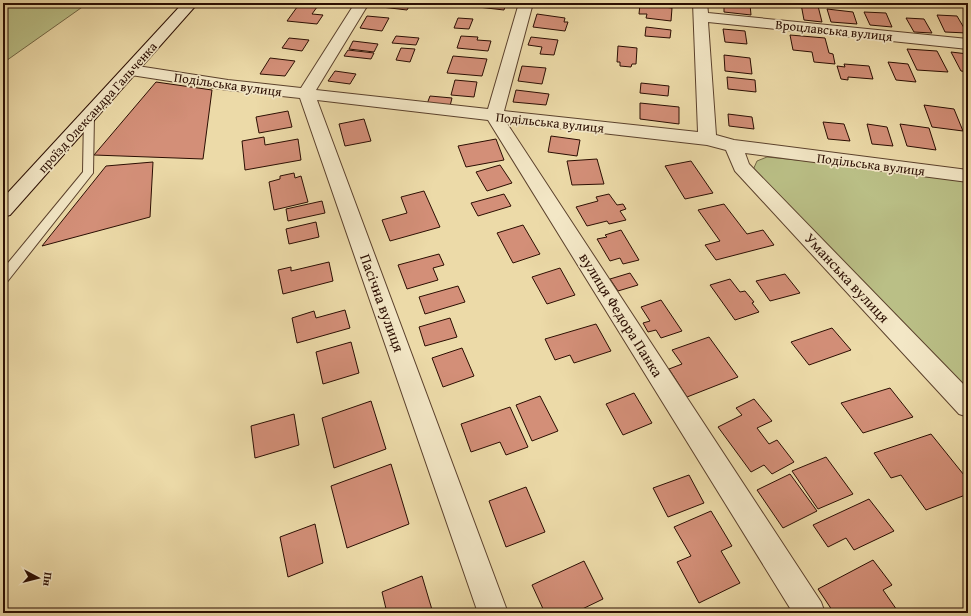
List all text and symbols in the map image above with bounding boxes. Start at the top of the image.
street label: Вроцлавська вулиця [774,15,894,46]
street label: проїзд Олександра Гальченка [33,37,162,177]
street label: Подільська вулиця [173,68,283,102]
street label: Подільська вулиця [495,107,605,138]
street label: Подільська вулиця [816,148,926,181]
street label: Уманська вулиця [800,228,895,328]
street label: вулиця Федора Панка [575,248,669,382]
street label: Пасічна вулиця [355,251,410,355]
north arrow [18,558,58,598]
text: Пн [39,571,57,587]

